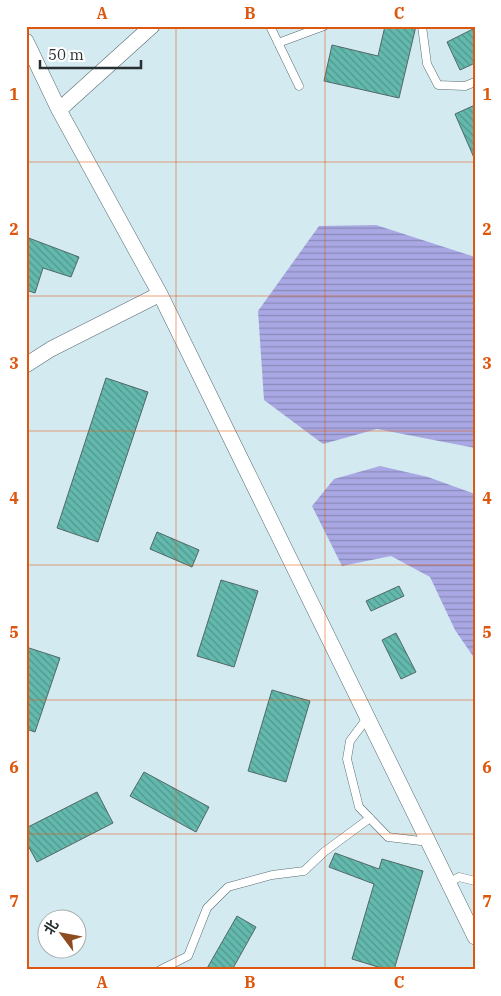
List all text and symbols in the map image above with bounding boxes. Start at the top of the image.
text: A [96,3,108,23]
text: B [244,3,256,23]
text: C [394,3,404,23]
scale bar [40,38,141,70]
text: 50 m [48,45,84,64]
text: 1 [9,84,19,104]
text: 1 [482,84,492,104]
text: 2 [9,219,19,239]
text: 2 [482,219,492,239]
text: 3 [9,353,19,373]
text: 3 [482,353,492,373]
text: 4 [9,488,19,508]
text: 4 [482,488,492,508]
text: 5 [9,622,19,642]
text: 5 [482,622,492,642]
text: 6 [9,757,19,777]
text: 6 [482,757,492,777]
text: 7 [9,891,19,911]
text: 7 [482,891,492,911]
north arrow [38,908,88,958]
text: 北 [40,916,62,938]
text: A [96,972,108,992]
text: B [244,972,256,992]
text: C [394,972,404,992]

